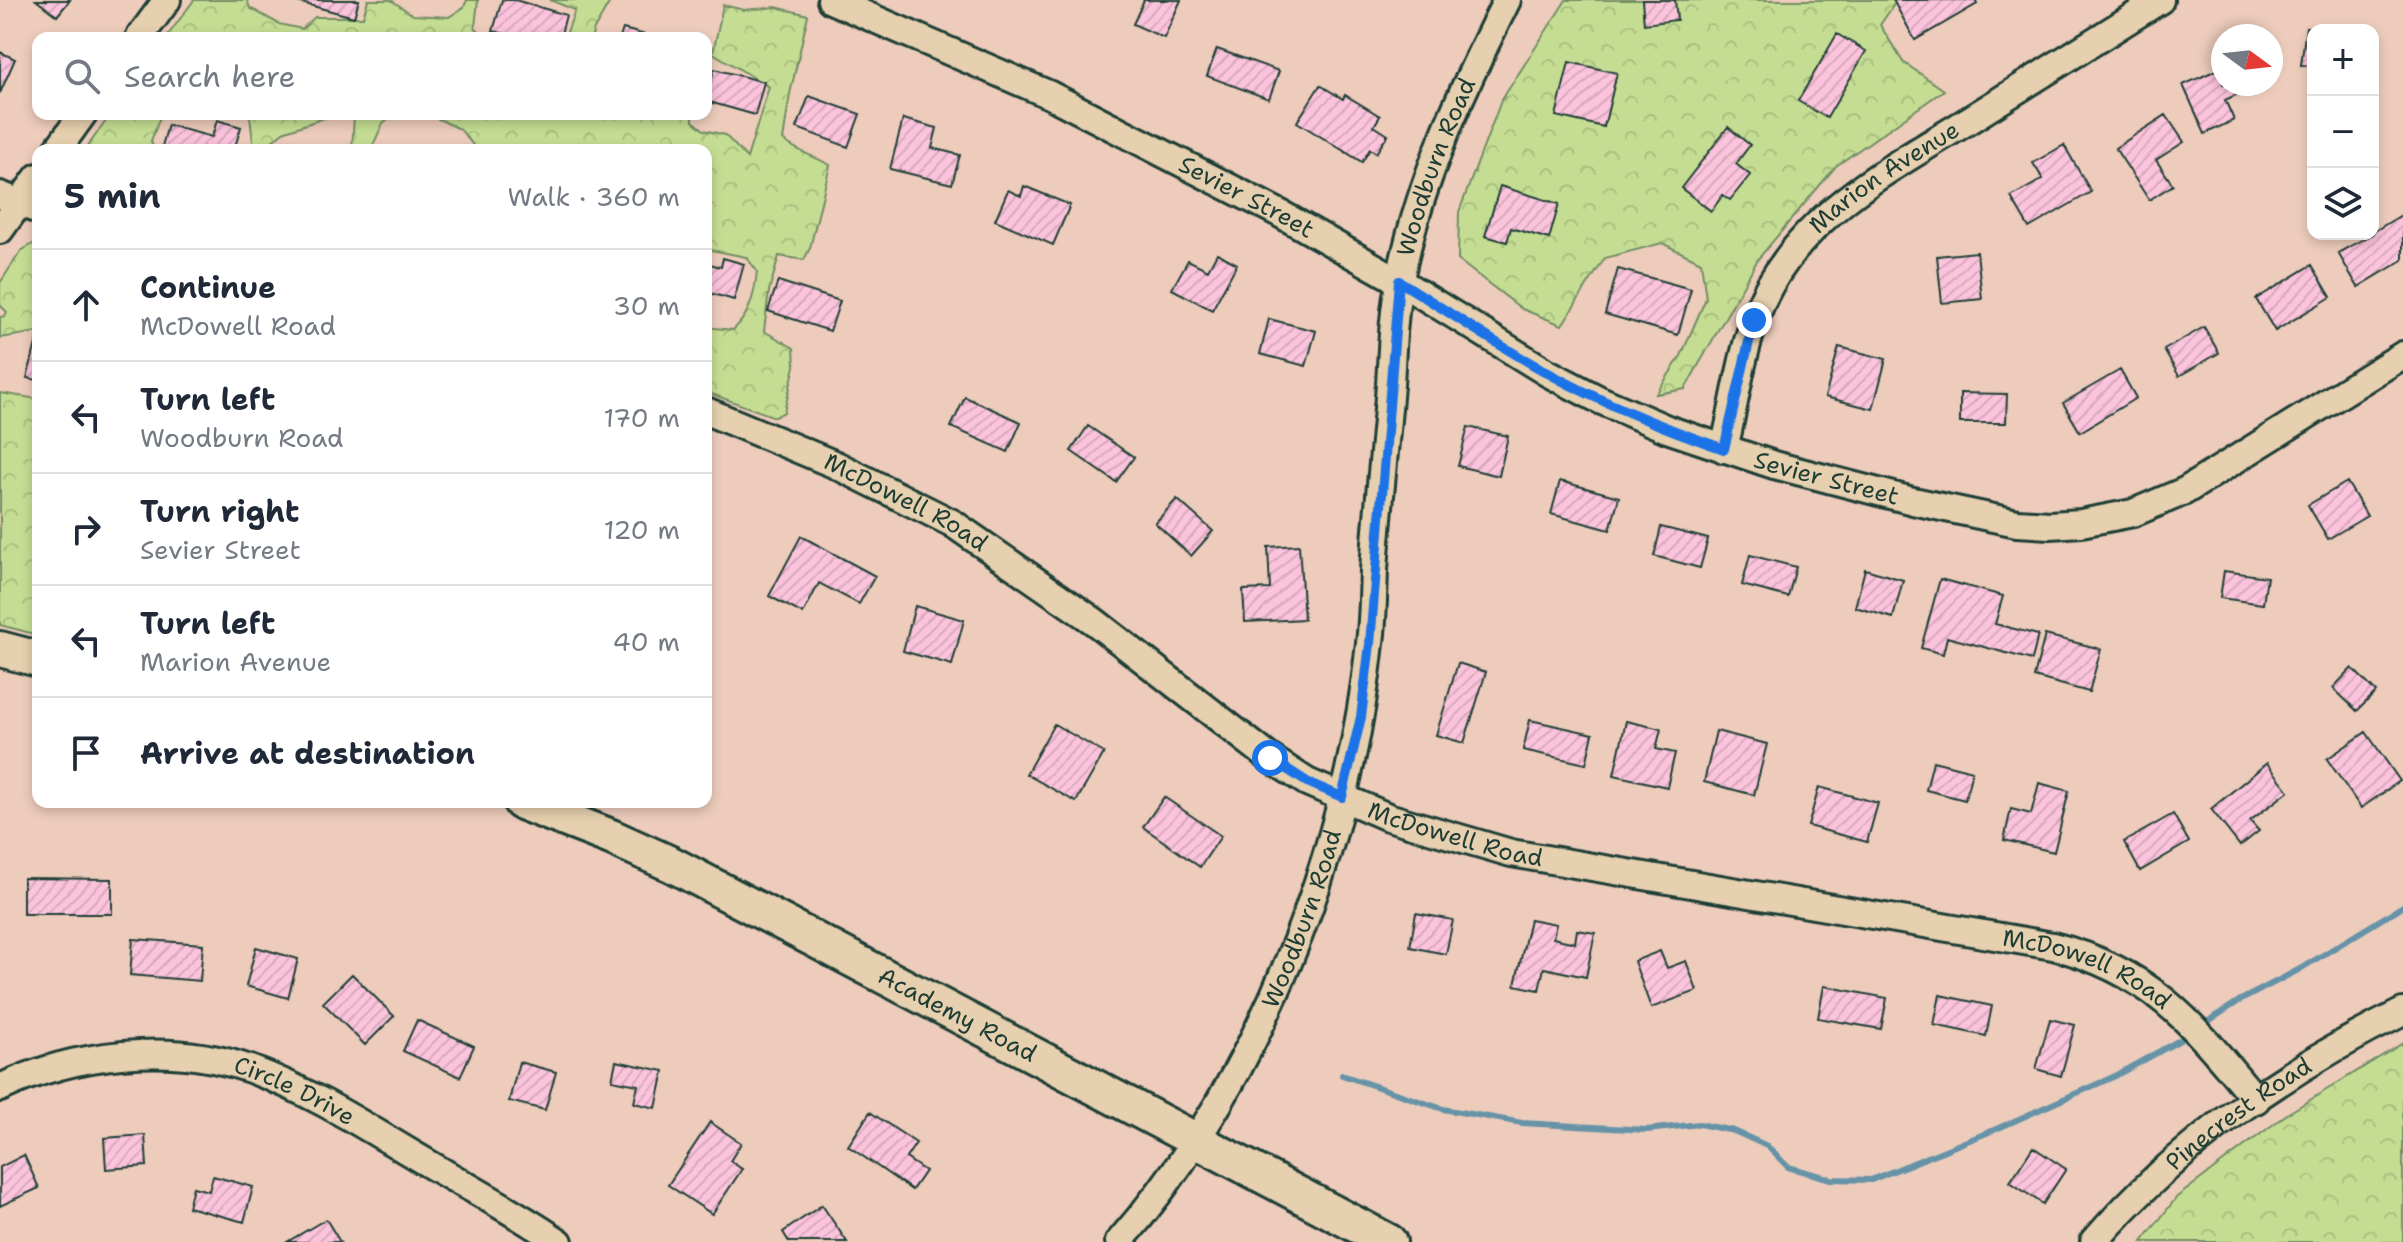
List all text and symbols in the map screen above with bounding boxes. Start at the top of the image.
north arrow [2211,24,2283,96]
map controls [2307,24,2379,240]
button: + [2307,24,2379,96]
search box [32,32,712,120]
icon: search [60,54,104,98]
text: Search here [124,56,295,97]
street label: Woodburn Road [1389,73,1483,260]
button: − [2307,96,2379,168]
street label: Marion Avenue [1802,114,1965,241]
street label: Sevier Street [1173,148,1320,246]
button: layers [2307,168,2379,240]
text: 5 min [64,173,161,219]
text: Walk · 360 m [508,179,680,214]
text: Continue [140,267,276,308]
icon: ahead [64,283,108,327]
text: 30 m [613,288,680,323]
route end [1736,302,1772,338]
text: McDowell Road [140,308,336,343]
text: Turn left [140,379,275,420]
icon: left [64,395,108,439]
text: 170 m [603,400,680,435]
text: Woodburn Road [140,420,344,455]
street label: Sevier Street [1750,443,1902,513]
street label: McDowell Road [819,446,994,559]
text: Turn right [140,491,299,532]
icon: right [64,507,108,551]
text: 120 m [604,512,680,547]
text: Sevier Street [140,532,301,567]
text: Turn left [140,603,275,644]
icon: left [64,619,108,663]
text: 40 m [613,624,680,659]
text: Marion Avenue [140,644,331,679]
icon: arrive [64,731,108,775]
text: Arrive at destination [140,733,475,774]
route start [1252,740,1288,776]
street label: McDowell Road [1362,794,1545,874]
street label: Woodburn Road [1254,826,1349,1013]
street label: McDowell Road [2000,922,2178,1016]
street label: Academy Road [872,960,1042,1070]
street label: Circle Drive [230,1049,361,1133]
street label: Pinecrest Road [2159,1050,2318,1178]

